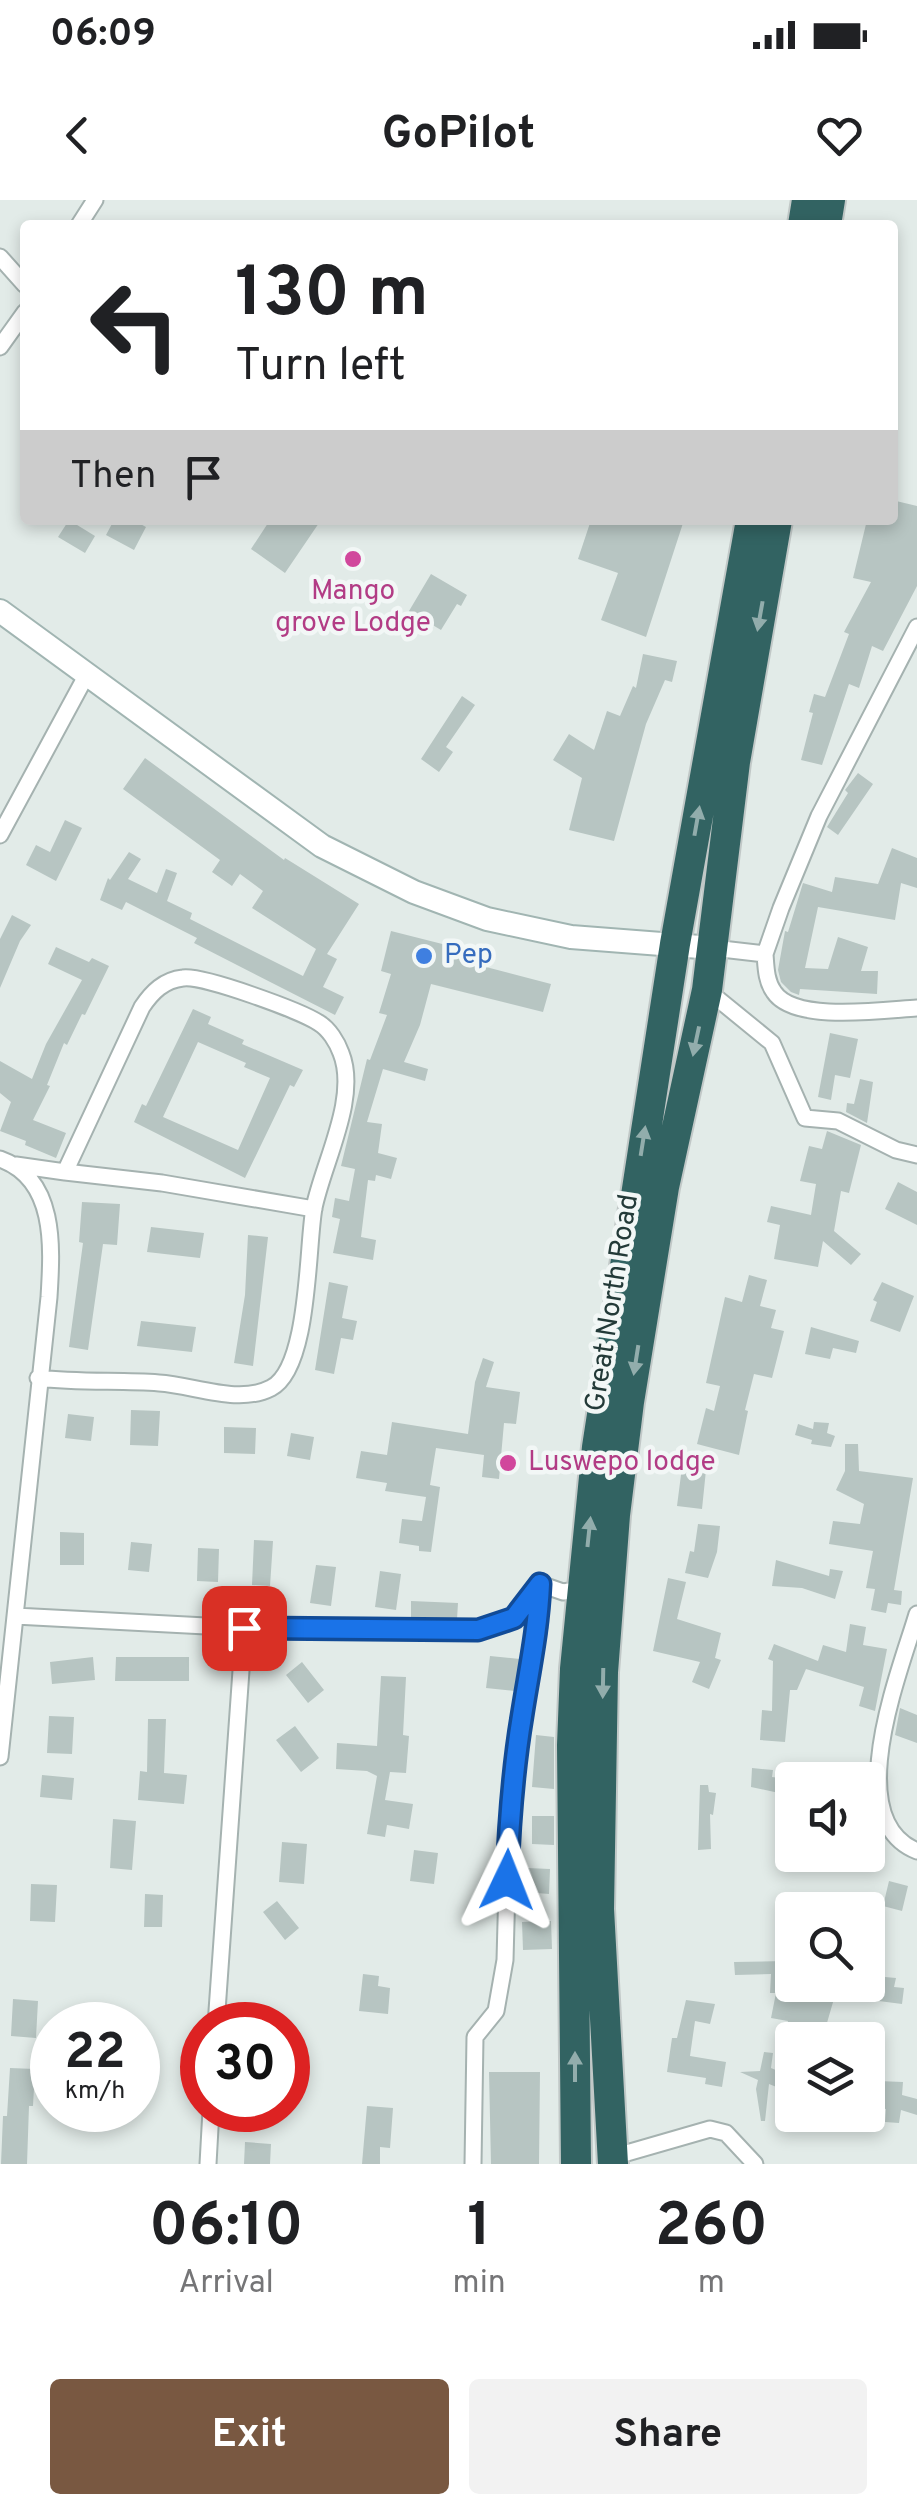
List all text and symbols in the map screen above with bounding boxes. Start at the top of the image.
text: 06:09 [50,11,156,60]
text: GoPilot [382,107,535,164]
icon: back [50,108,105,163]
icon: heart [812,108,867,163]
text: 130 m [235,252,429,341]
icon: left [70,260,200,390]
text: Turn left [235,339,406,396]
icon: arrive [176,450,231,505]
text: Then [70,453,156,502]
marker: Mango grove Lodge [342,548,364,570]
place label: Mango grove Lodge [275,574,431,642]
one-way arrow [752,601,767,632]
one-way arrow [690,805,705,836]
place label: Pep [444,938,493,974]
marker: Pep [413,945,435,967]
one-way arrow [688,1026,703,1057]
one-way arrow [636,1125,652,1157]
street label: Great North Road [578,1192,648,1414]
one-way arrow [628,1345,643,1377]
place label: Luswepo lodge [528,1445,716,1481]
marker: Luswepo lodge [497,1452,519,1474]
one-way arrow [582,1516,598,1548]
pin [202,1586,287,1671]
icon: arrive [217,1601,272,1656]
one-way arrow [594,1668,610,1700]
map controls [775,1762,885,2132]
button: sound [775,1762,885,1872]
position arrow [455,1828,559,1932]
button: search [775,1892,885,2002]
speed limit sign: 30 [180,2002,310,2132]
button: layers [775,2022,885,2132]
text: 22 [64,2023,126,2086]
one-way arrow [567,2050,583,2082]
text: km/h [65,2076,125,2108]
text: 06:10 [149,2191,303,2267]
text: 1 [467,2191,491,2267]
text: 260 [655,2191,768,2267]
text: Arrival [179,2264,274,2304]
text: min [453,2264,506,2304]
text: m [698,2264,725,2304]
button: Exit [50,2379,449,2494]
button: Share [469,2379,867,2494]

